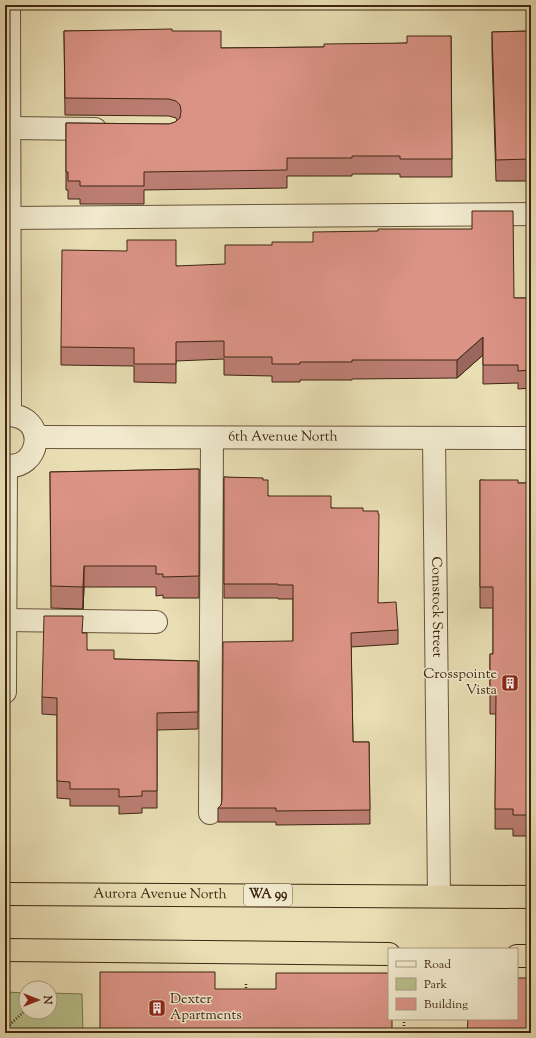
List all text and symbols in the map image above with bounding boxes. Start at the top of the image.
street label: 6th Avenue North [228,427,338,448]
street label: Comstock Street [425,556,446,658]
place label: Crosspointe Vista [423,665,498,701]
building icon: Crosspointe Vista [500,673,520,693]
road number: WA 99 [244,884,292,906]
street label: Aurora Avenue North [93,885,227,905]
legend [388,948,518,1020]
text: Road [424,956,451,974]
text: Park [424,976,447,994]
north arrow [18,980,58,1020]
place label: Dexter Apartments [170,990,242,1026]
text: N [39,995,55,1005]
text: Building [424,996,468,1014]
building icon: Dexter Apartments [147,998,167,1018]

